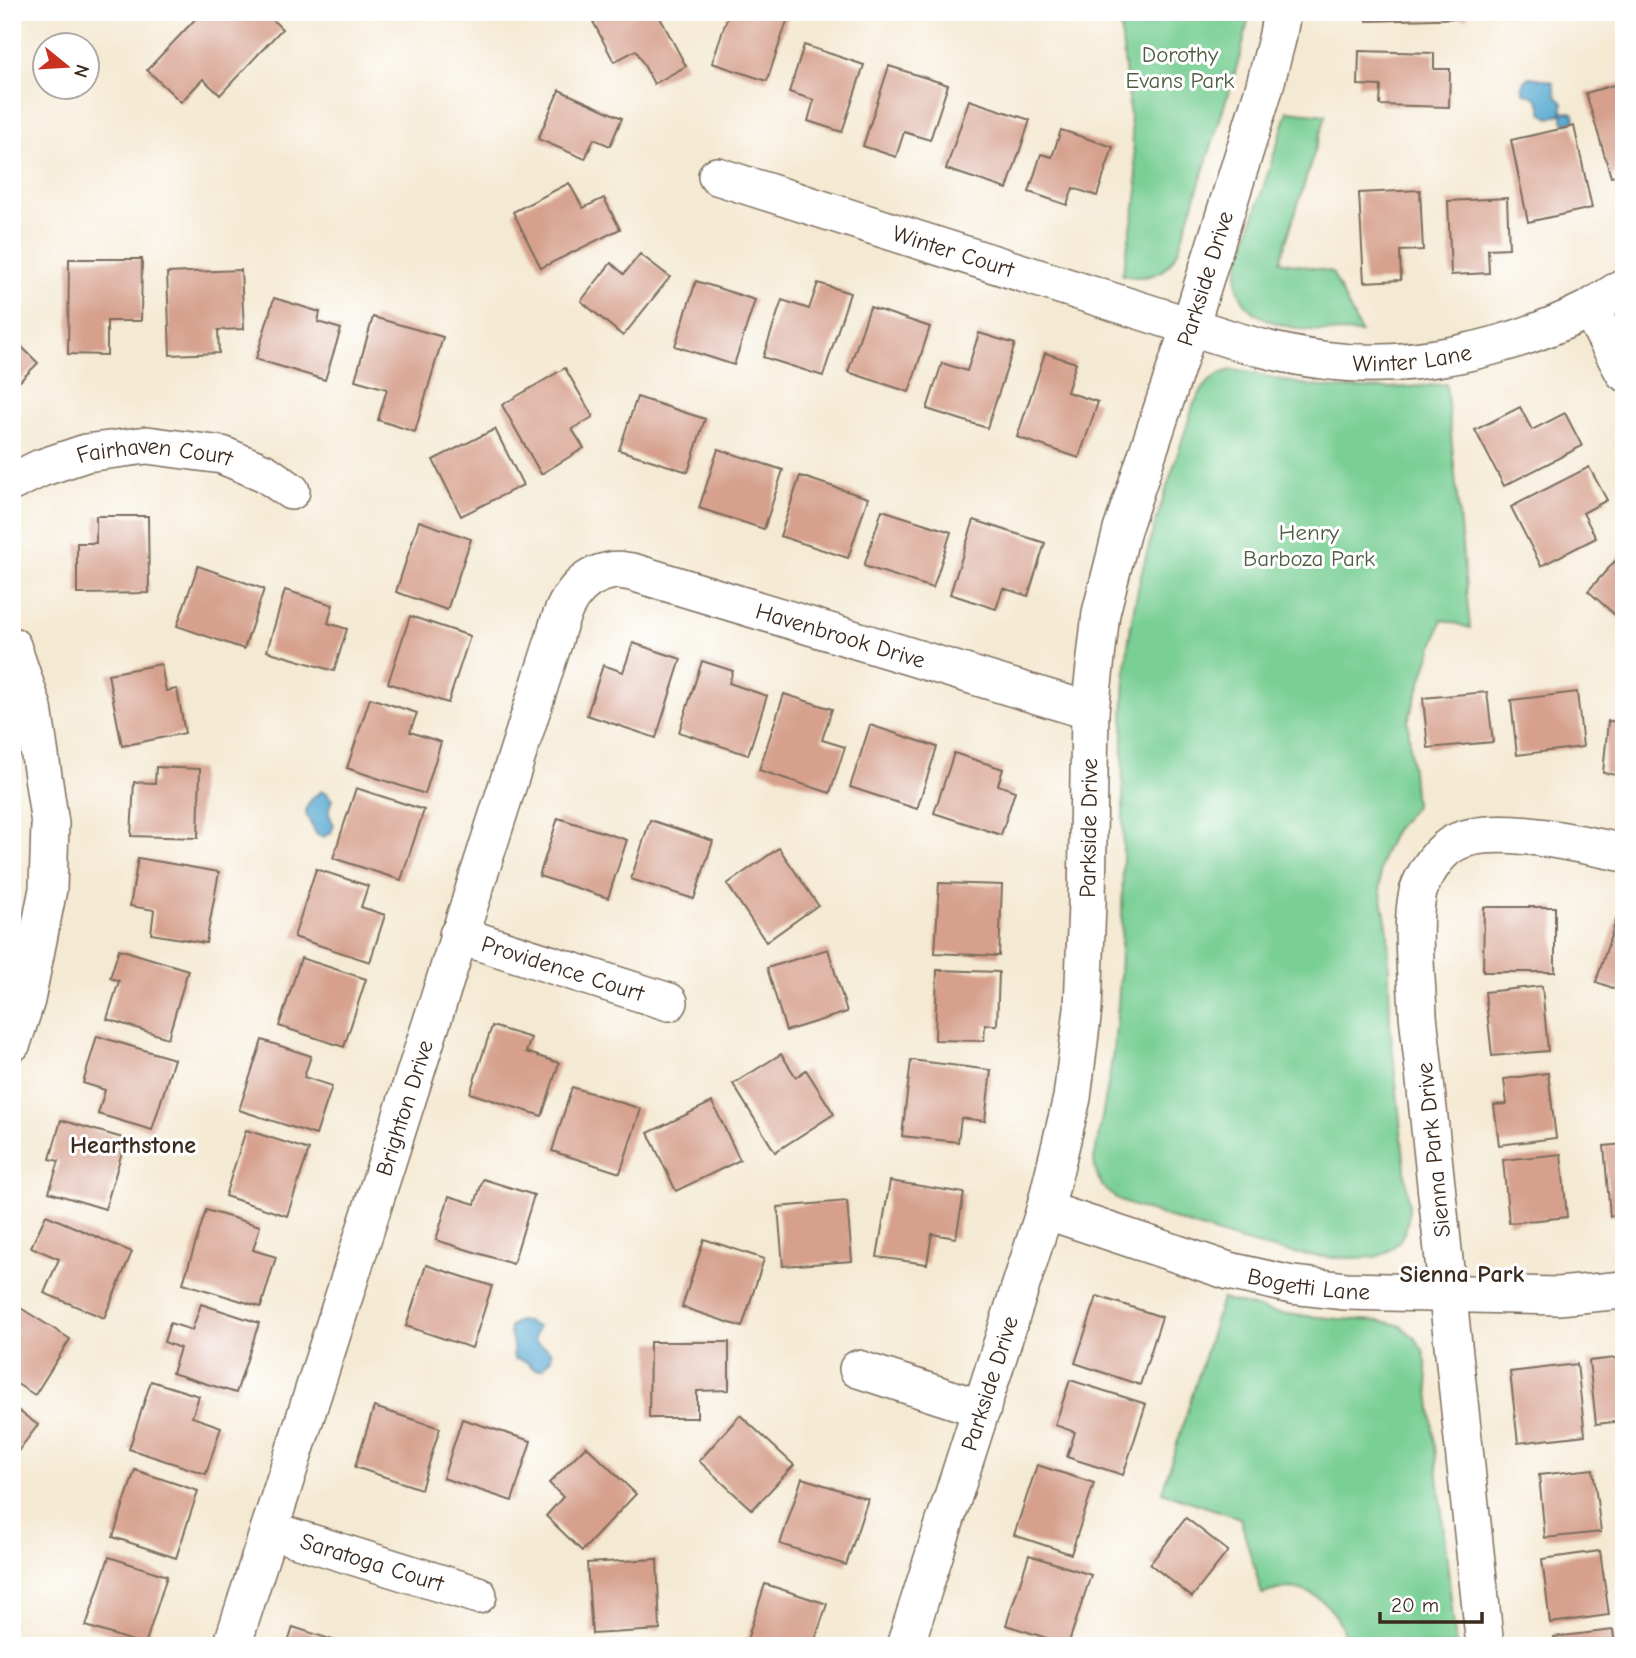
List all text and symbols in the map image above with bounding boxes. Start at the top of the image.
north arrow [32,32,102,102]
park label: Dorothy Evans Park [1126,41,1234,94]
text: N [69,62,94,80]
street label: Parkside Drive [1171,208,1239,349]
street label: Winter Court [889,220,1019,284]
street label: Winter Lane [1352,339,1474,377]
street label: Fairhaven Court [73,432,238,473]
park label: Henry Barboza Park [1243,519,1375,572]
street label: Havenbrook Drive [752,597,928,674]
street label: Parkside Drive [1074,758,1103,898]
street label: Providence Court [478,930,649,1008]
street label: Brighton Drive [370,1037,439,1179]
street label: Sienna Park Drive [1411,1061,1456,1239]
district label: Hearthstone [70,1131,196,1159]
district label: Sienna Park [1400,1260,1524,1288]
street label: Bogetti Lane [1245,1263,1370,1306]
street label: Parkside Drive [956,1313,1024,1454]
street label: Saratoga Court [297,1528,448,1598]
scale bar [1380,1581,1482,1625]
text: 20 m [1391,1593,1439,1617]

